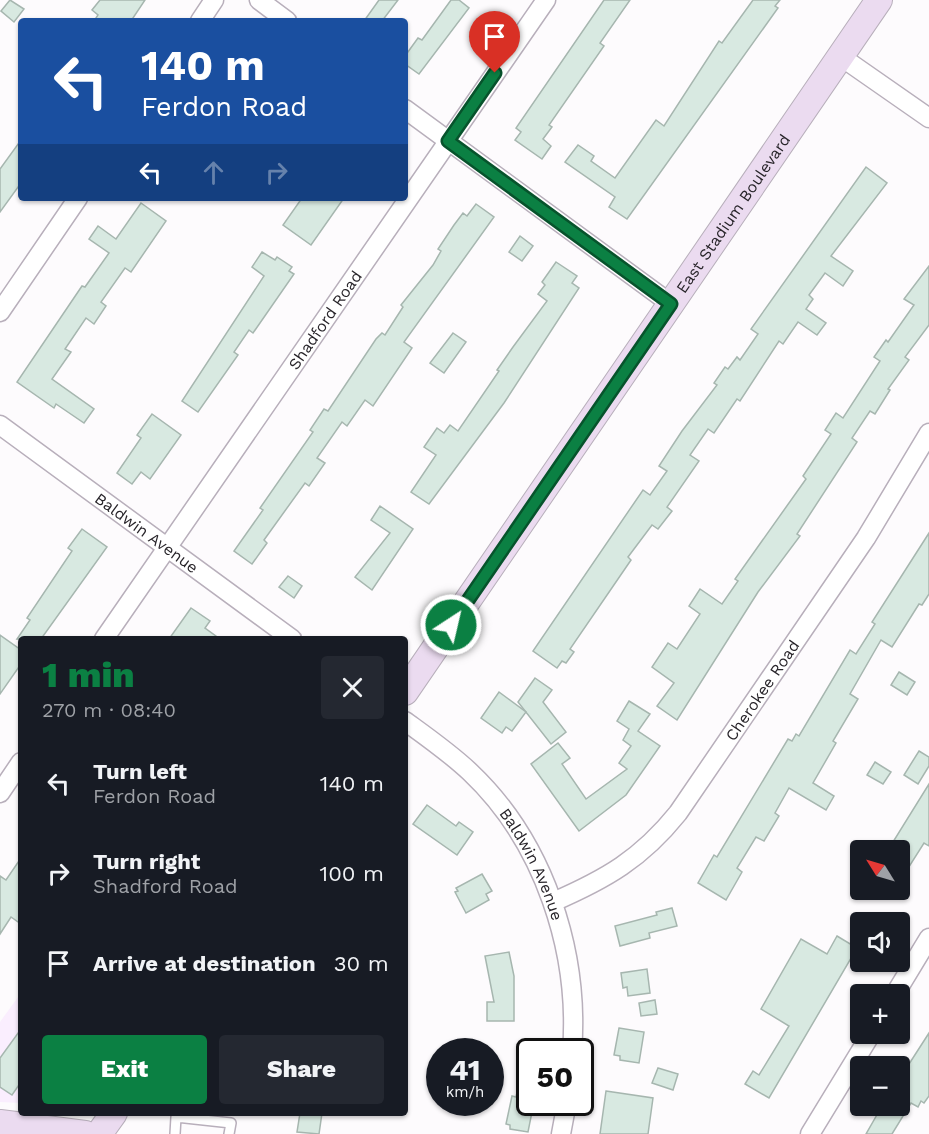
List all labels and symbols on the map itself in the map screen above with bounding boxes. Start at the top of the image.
pin [469,11,520,73]
street label: East Stadium Boulevard [672,131,794,297]
street label: Shadford Road [284,267,366,373]
street label: Baldwin Avenue [91,489,202,577]
position arrow [419,593,483,657]
street label: Cherokee Road [721,636,803,745]
street label: Baldwin Avenue [496,804,567,923]
north arrow [850,840,910,900]
speed limit sign: 50 [516,1038,594,1116]

